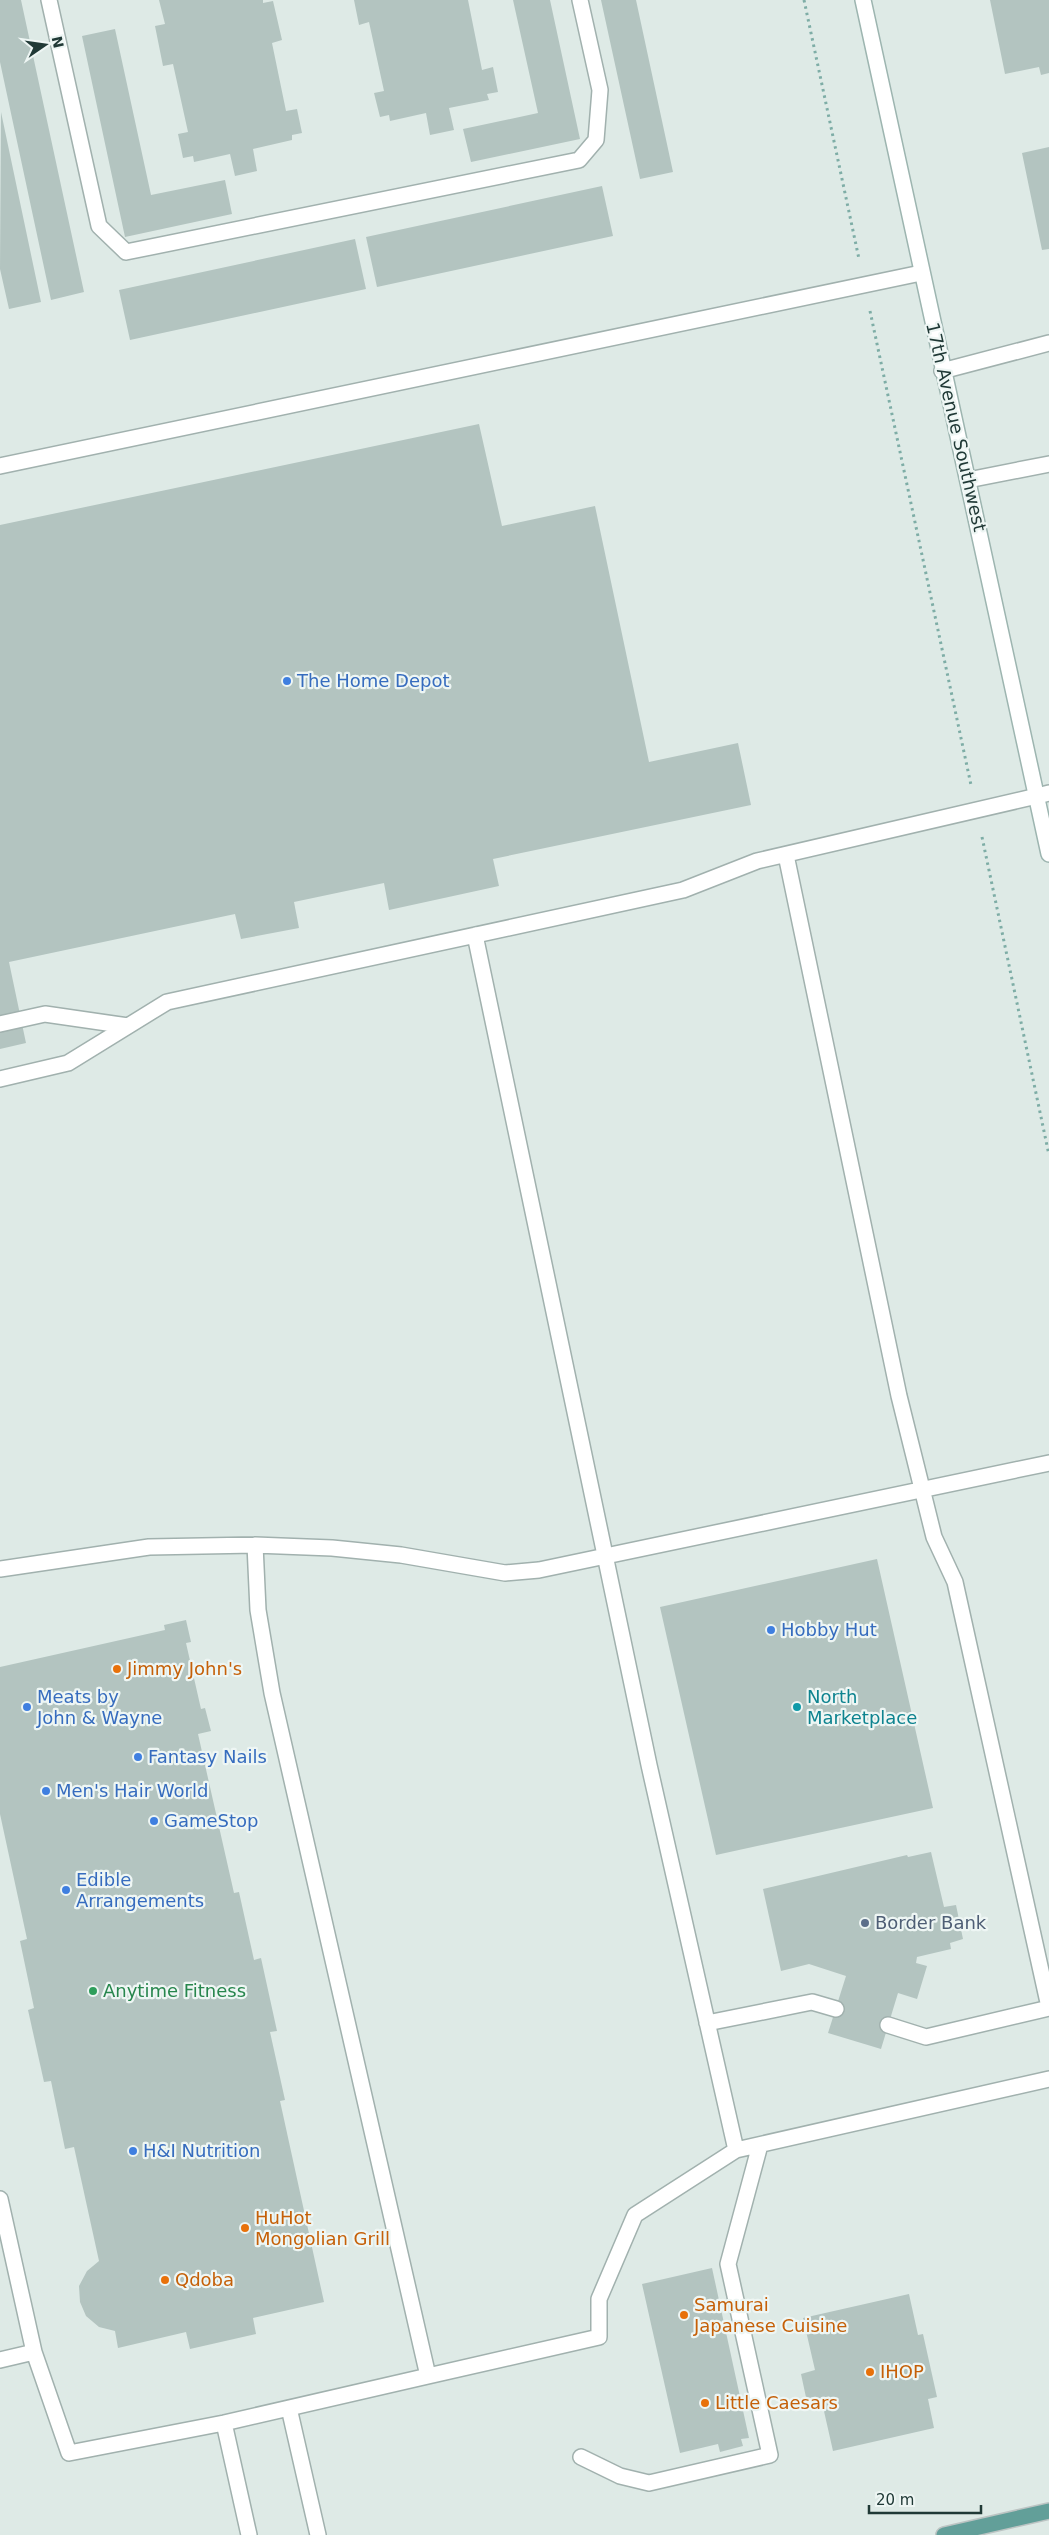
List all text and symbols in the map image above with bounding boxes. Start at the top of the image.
north arrow [20,20,70,70]
text: N [49,35,67,50]
street label: 17th Avenue Southwest [922,320,991,534]
place label: The Home Depot [296,670,450,691]
marker: The Home Depot [281,675,293,687]
place label: Hobby Hut [781,1619,877,1640]
marker: Hobby Hut [765,1624,777,1636]
place label: Jimmy John's [126,1658,242,1679]
marker: Jimmy John's [111,1663,123,1675]
place label: Meats by John & Wayne [36,1686,162,1728]
place label: North Marketplace [807,1686,917,1728]
marker: Meats by John & Wayne [21,1701,33,1713]
marker: North Marketplace [791,1701,803,1713]
place label: Fantasy Nails [148,1746,267,1767]
marker: Fantasy Nails [132,1751,144,1763]
place label: Men's Hair World [56,1780,208,1801]
marker: Men's Hair World [40,1785,52,1797]
place label: GameStop [164,1810,259,1831]
marker: GameStop [148,1815,160,1827]
place label: Edible Arrangements [76,1869,204,1911]
marker: Edible Arrangements [60,1884,72,1896]
place label: Border Bank [875,1912,987,1933]
marker: Border Bank [859,1917,871,1929]
place label: Anytime Fitness [103,1980,246,2001]
marker: Anytime Fitness [87,1985,99,1997]
place label: H&I Nutrition [143,2140,260,2161]
marker: H&I Nutrition [127,2145,139,2157]
place label: HuHot Mongolian Grill [255,2207,390,2249]
marker: HuHot Mongolian Grill [239,2222,251,2234]
place label: Qdoba [175,2269,234,2290]
marker: Qdoba [159,2274,171,2286]
place label: Samurai Japanese Cuisine [693,2294,847,2336]
marker: Samurai Japanese Cuisine [678,2309,690,2321]
place label: IHOP [880,2361,924,2382]
marker: IHOP [864,2366,876,2378]
place label: Little Caesars [715,2392,838,2413]
marker: Little Caesars [699,2397,711,2409]
scale bar [869,2482,982,2514]
text: 20 m [876,2491,914,2509]

